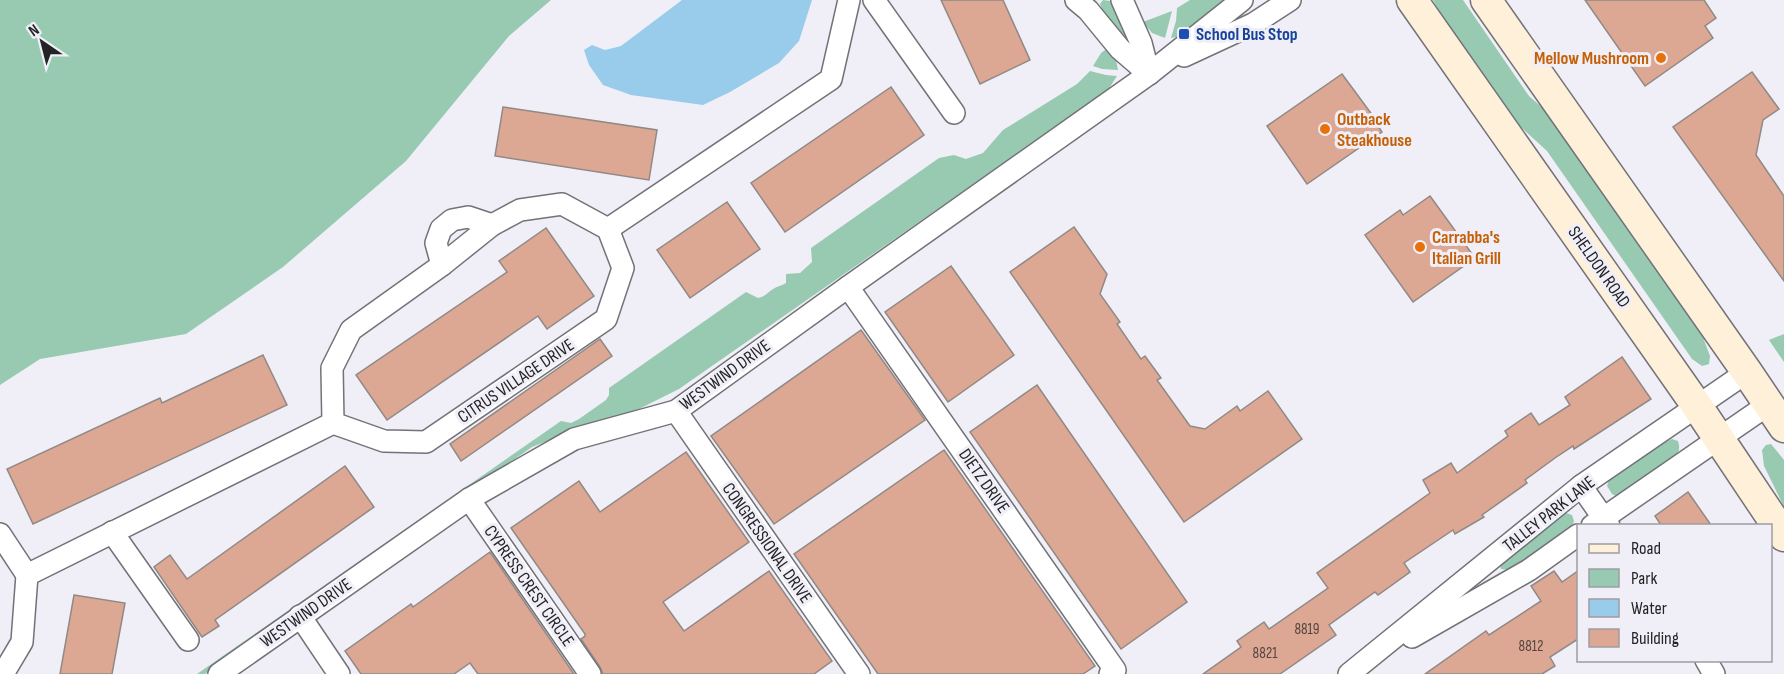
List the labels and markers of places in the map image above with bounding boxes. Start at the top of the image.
place label: School Bus Stop [1196,24,1298,45]
marker: School Bus Stop [1177,27,1191,41]
place label: Mellow Mushroom [1534,48,1649,69]
marker: Mellow Mushroom [1654,51,1668,65]
place label: Outback Steakhouse [1337,109,1412,151]
marker: Outback Steakhouse [1318,122,1332,136]
place label: Carrabba's Italian Grill [1432,227,1501,269]
marker: Carrabba's Italian Grill [1413,240,1427,254]

